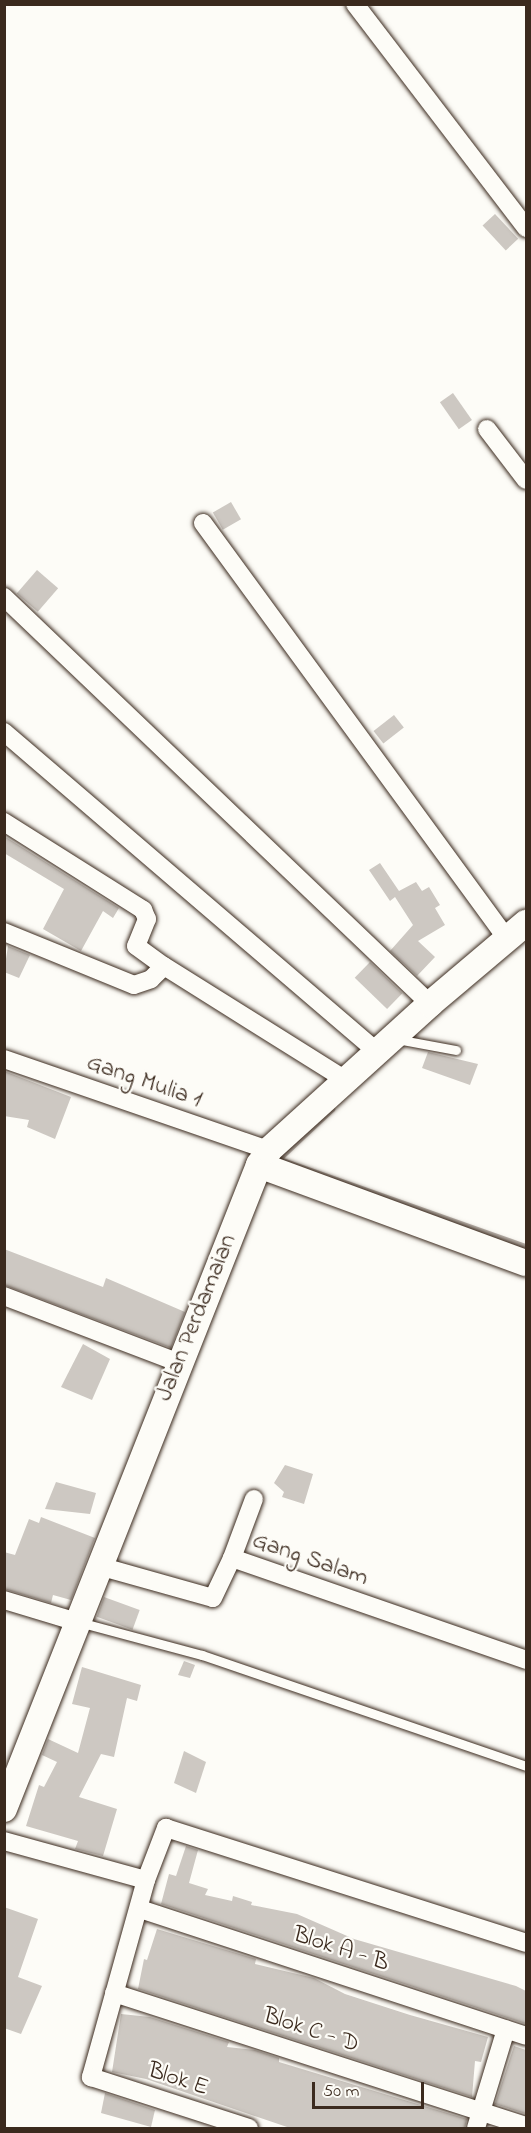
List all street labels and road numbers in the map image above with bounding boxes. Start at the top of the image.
street label: Gang Mulia 1 [83,1049,205,1115]
street label: Jalan Perdamaian [150,1230,244,1406]
street label: Gang Salam [248,1527,372,1593]
street label: Blok A - B [289,1921,393,1979]
street label: Blok C - D [260,2002,362,2060]
street label: Blok E [144,2057,212,2103]

